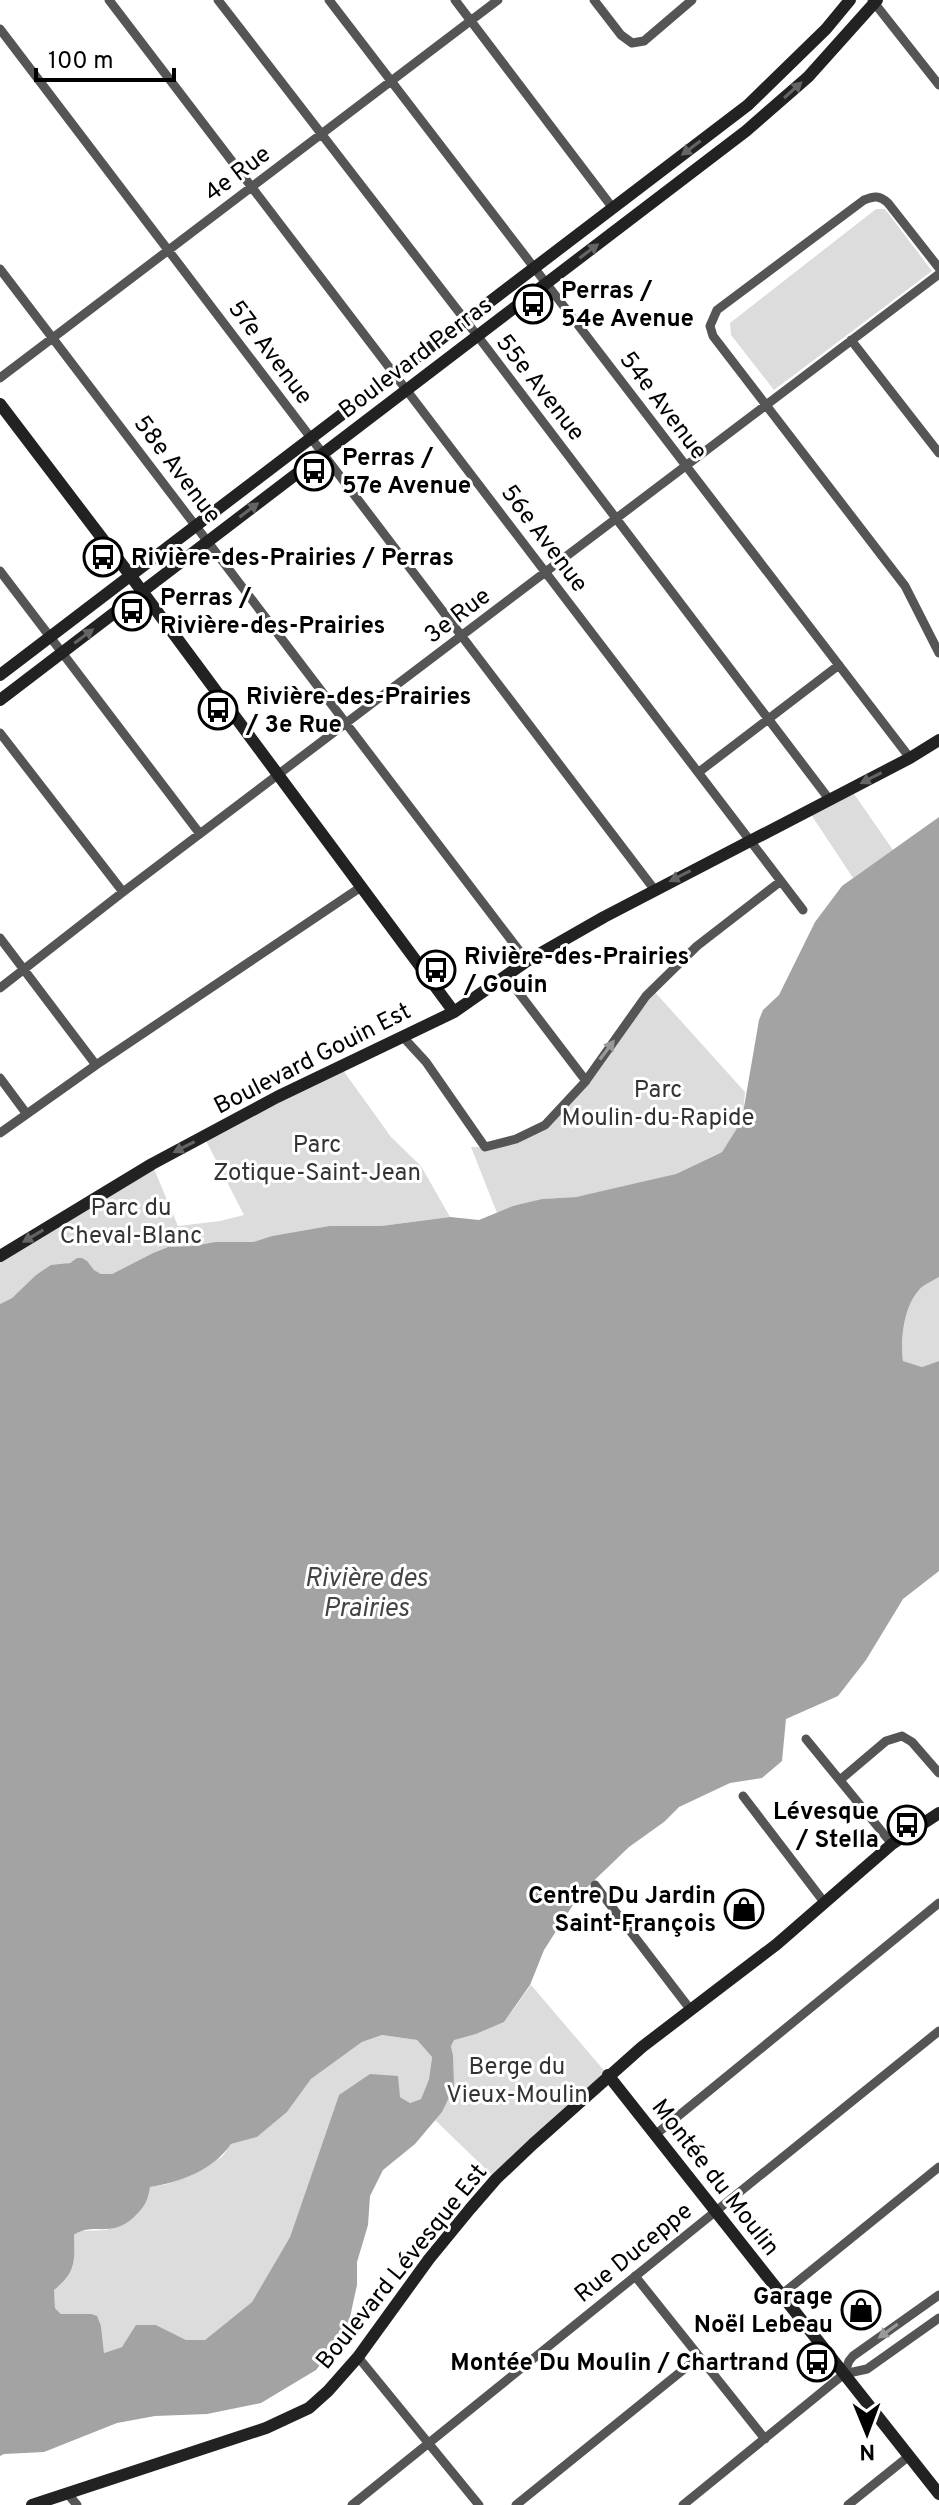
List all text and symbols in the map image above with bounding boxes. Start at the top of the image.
scale bar [36,32,174,82]
text: 100 m [48,47,114,77]
one-way arrow [784,82,803,100]
street label: 4e Rue [199,140,277,209]
one-way arrow [680,140,702,156]
one-way arrow [579,244,600,260]
place label: Perras / 54e Avenue [561,277,694,335]
bus stop icon: Perras / 54e Avenue [512,283,554,325]
street label: Boulevard Perras [334,291,499,426]
street label: 57e Avenue [220,295,318,411]
street label: 55e Avenue [488,329,591,448]
street label: 54e Avenue [612,346,713,466]
street label: 58e Avenue [126,410,227,530]
place label: Perras / 57e Avenue [342,444,471,502]
bus stop icon: Perras / 57e Avenue [293,450,335,492]
street label: 56e Avenue [493,479,594,599]
one-way arrow [239,503,259,519]
bus stop icon: Rivière-des-Prairies / Perras [82,536,124,578]
place label: Rivière-des-Prairies / Perras [131,544,454,574]
street label: 3e Rue [419,582,497,651]
place label: Perras / Rivière-des-Prairies [160,584,385,642]
bus stop icon: Perras / Rivière-des-Prairies [111,590,153,632]
one-way arrow [74,629,95,645]
place label: Rivière-des-Prairies / 3e Rue [245,683,471,741]
bus stop icon: Rivière-des-Prairies / 3e Rue [197,689,239,731]
one-way arrow [859,771,882,784]
one-way arrow [669,869,692,883]
place label: Rivière-des-Prairies / Gouin [463,943,689,1001]
bus stop icon: Rivière-des-Prairies / Gouin [415,949,457,991]
street label: Boulevard Gouin Est [209,997,416,1122]
one-way arrow [598,1040,614,1060]
park label: Parc Moulin-du-Rapide [562,1076,754,1134]
park label: Parc Zotique-Saint-Jean [213,1131,421,1189]
one-way arrow [173,1140,195,1154]
park label: Parc du Cheval-Blanc [60,1194,202,1252]
one-way arrow [22,1229,44,1243]
water label: Rivière des Prairies [304,1563,429,1626]
place label: Lévesque / Stella [773,1798,879,1856]
bus stop icon: Lévesque / Stella [886,1804,928,1846]
place label: Centre Du Jardin Saint-François [528,1882,716,1940]
shop icon: Centre Du Jardin Saint-François [723,1888,765,1930]
park label: Berge du Vieux-Moulin [446,2053,588,2111]
street label: Montée du Moulin [644,2094,785,2263]
street label: Boulevard Lévesque Est [310,2158,495,2376]
street label: Rue Duceppe [569,2197,699,2310]
place label: Garage Noël Lebeau [694,2283,833,2341]
shop icon: Garage Noël Lebeau [840,2289,882,2331]
one-way arrow [877,2323,898,2339]
bus stop icon: Montée Du Moulin / Chartrand [796,2341,838,2383]
place label: Montée Du Moulin / Chartrand [450,2349,789,2379]
north arrow [827,2393,907,2473]
text: N [859,2437,875,2464]

